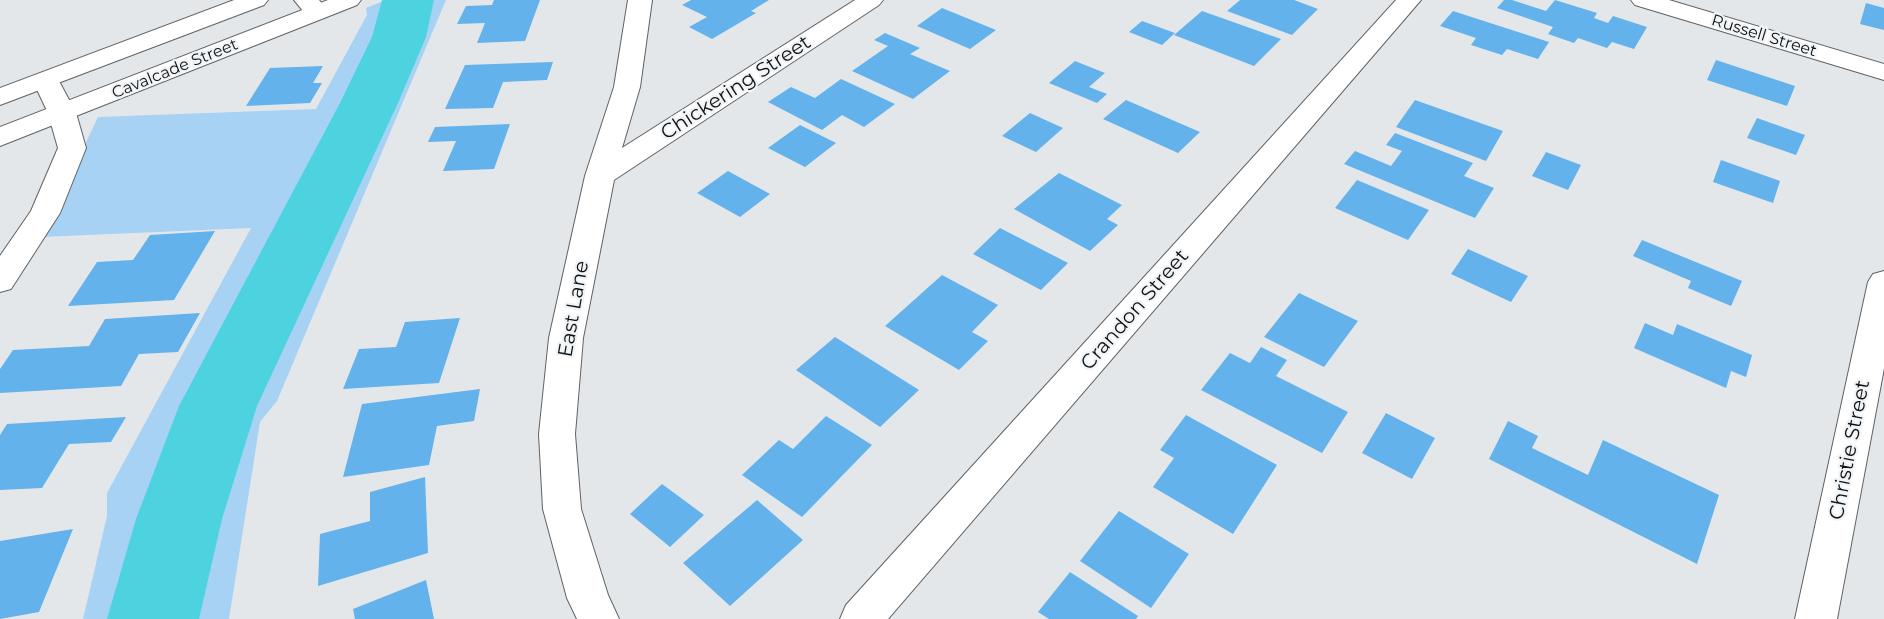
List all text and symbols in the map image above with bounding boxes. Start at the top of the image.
street label: Russell Street [1709,11,1819,61]
street label: Chickering Street [657,31,815,145]
street label: Cavalcade Street [109,35,241,103]
street label: Crandon Street [1076,245,1194,375]
street label: East Lane [554,259,594,359]
street label: Christie Street [1825,378,1875,522]

